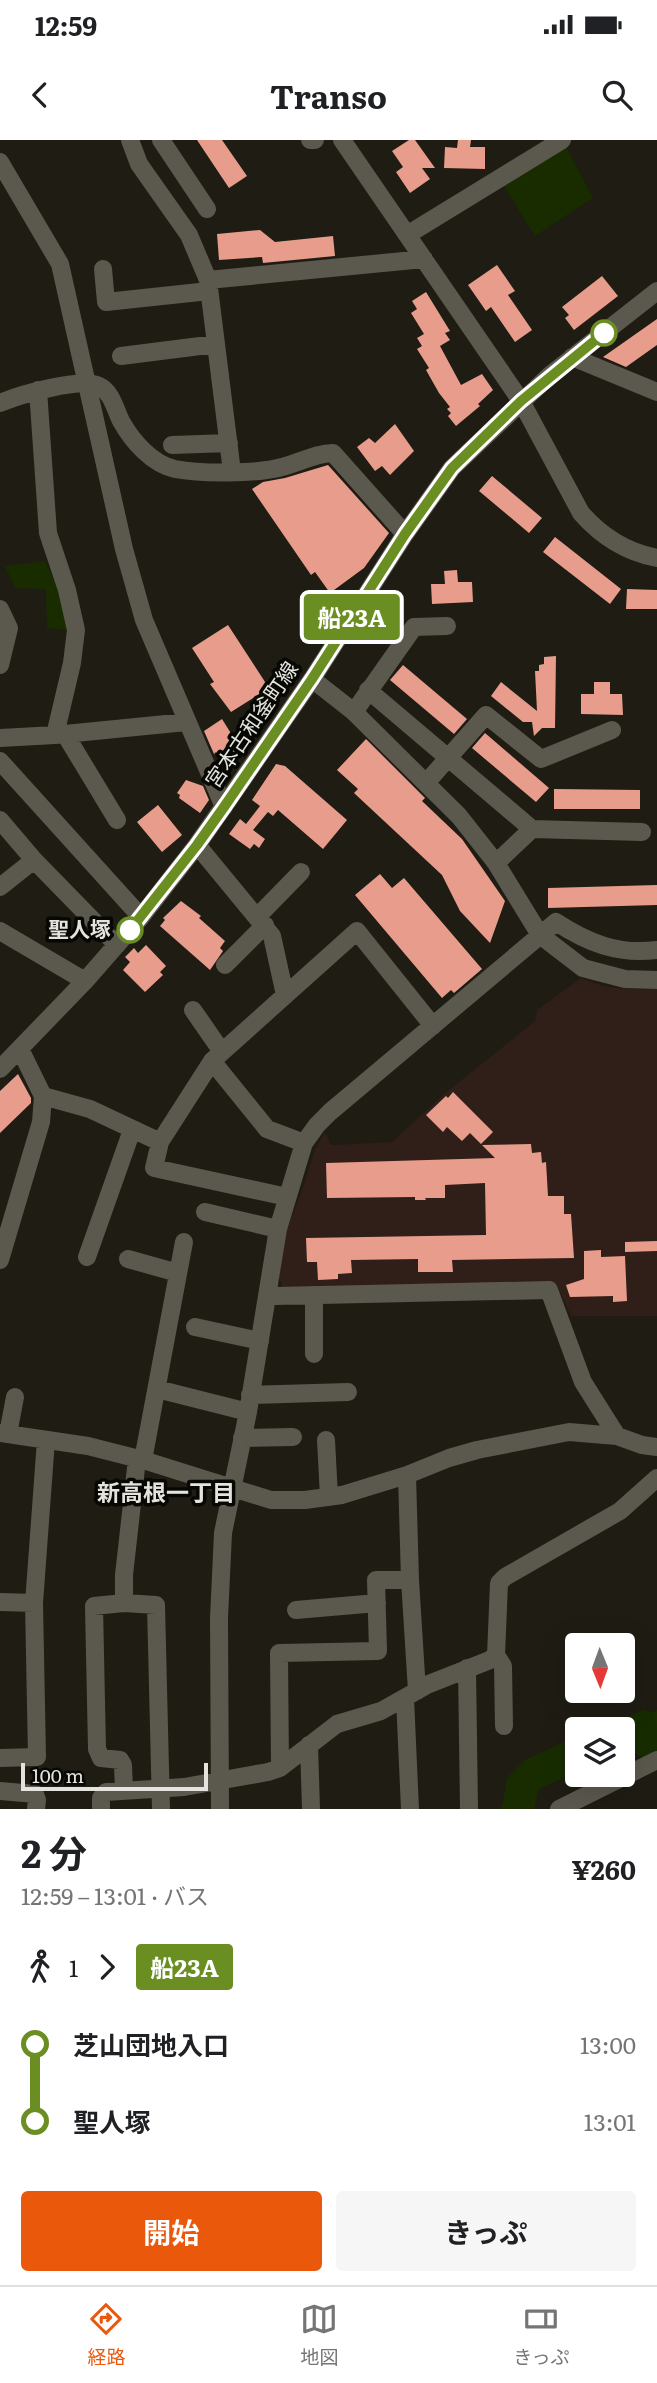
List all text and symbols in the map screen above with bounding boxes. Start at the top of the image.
text: 12:59 [35,5,97,44]
text: Transo [270,71,387,119]
icon: back [21,76,59,114]
icon: search [598,76,636,114]
unlabelled marker [591,320,617,346]
line badge: 船23A [303,594,401,640]
text: 船23A [318,599,386,634]
street label: 宮本古和釜町線 [196,654,304,793]
place label: 聖人塚 [48,912,111,943]
marker: 聖人塚 [117,917,143,943]
district label: 新高根一丁目 [97,1474,235,1508]
north arrow [565,1633,635,1703]
map controls [565,1633,635,1787]
button: layers [565,1717,635,1787]
scale bar [21,1760,208,1792]
text: 100 m [32,1761,84,1789]
text: 2 分 [21,1823,87,1880]
text: ¥260 [571,1849,636,1888]
text: 12:59 – 13:01 · バス [21,1878,209,1912]
icon: walk [21,1948,59,1986]
icon: forward [88,1948,126,1986]
text: 船23A [150,1949,219,1984]
text: 1 [69,1950,78,1984]
text: 芝山団地入口 [73,2024,229,2063]
text: 13:00 [580,2027,636,2061]
text: 聖人塚 [73,2101,151,2140]
text: 13:01 [584,2104,636,2138]
button: 開始 [21,2191,322,2271]
button: きっぷ [336,2191,636,2271]
tab: 経路 [87,2300,125,2370]
tab: 地図 [300,2300,338,2370]
tab: きっぷ [513,2300,570,2370]

